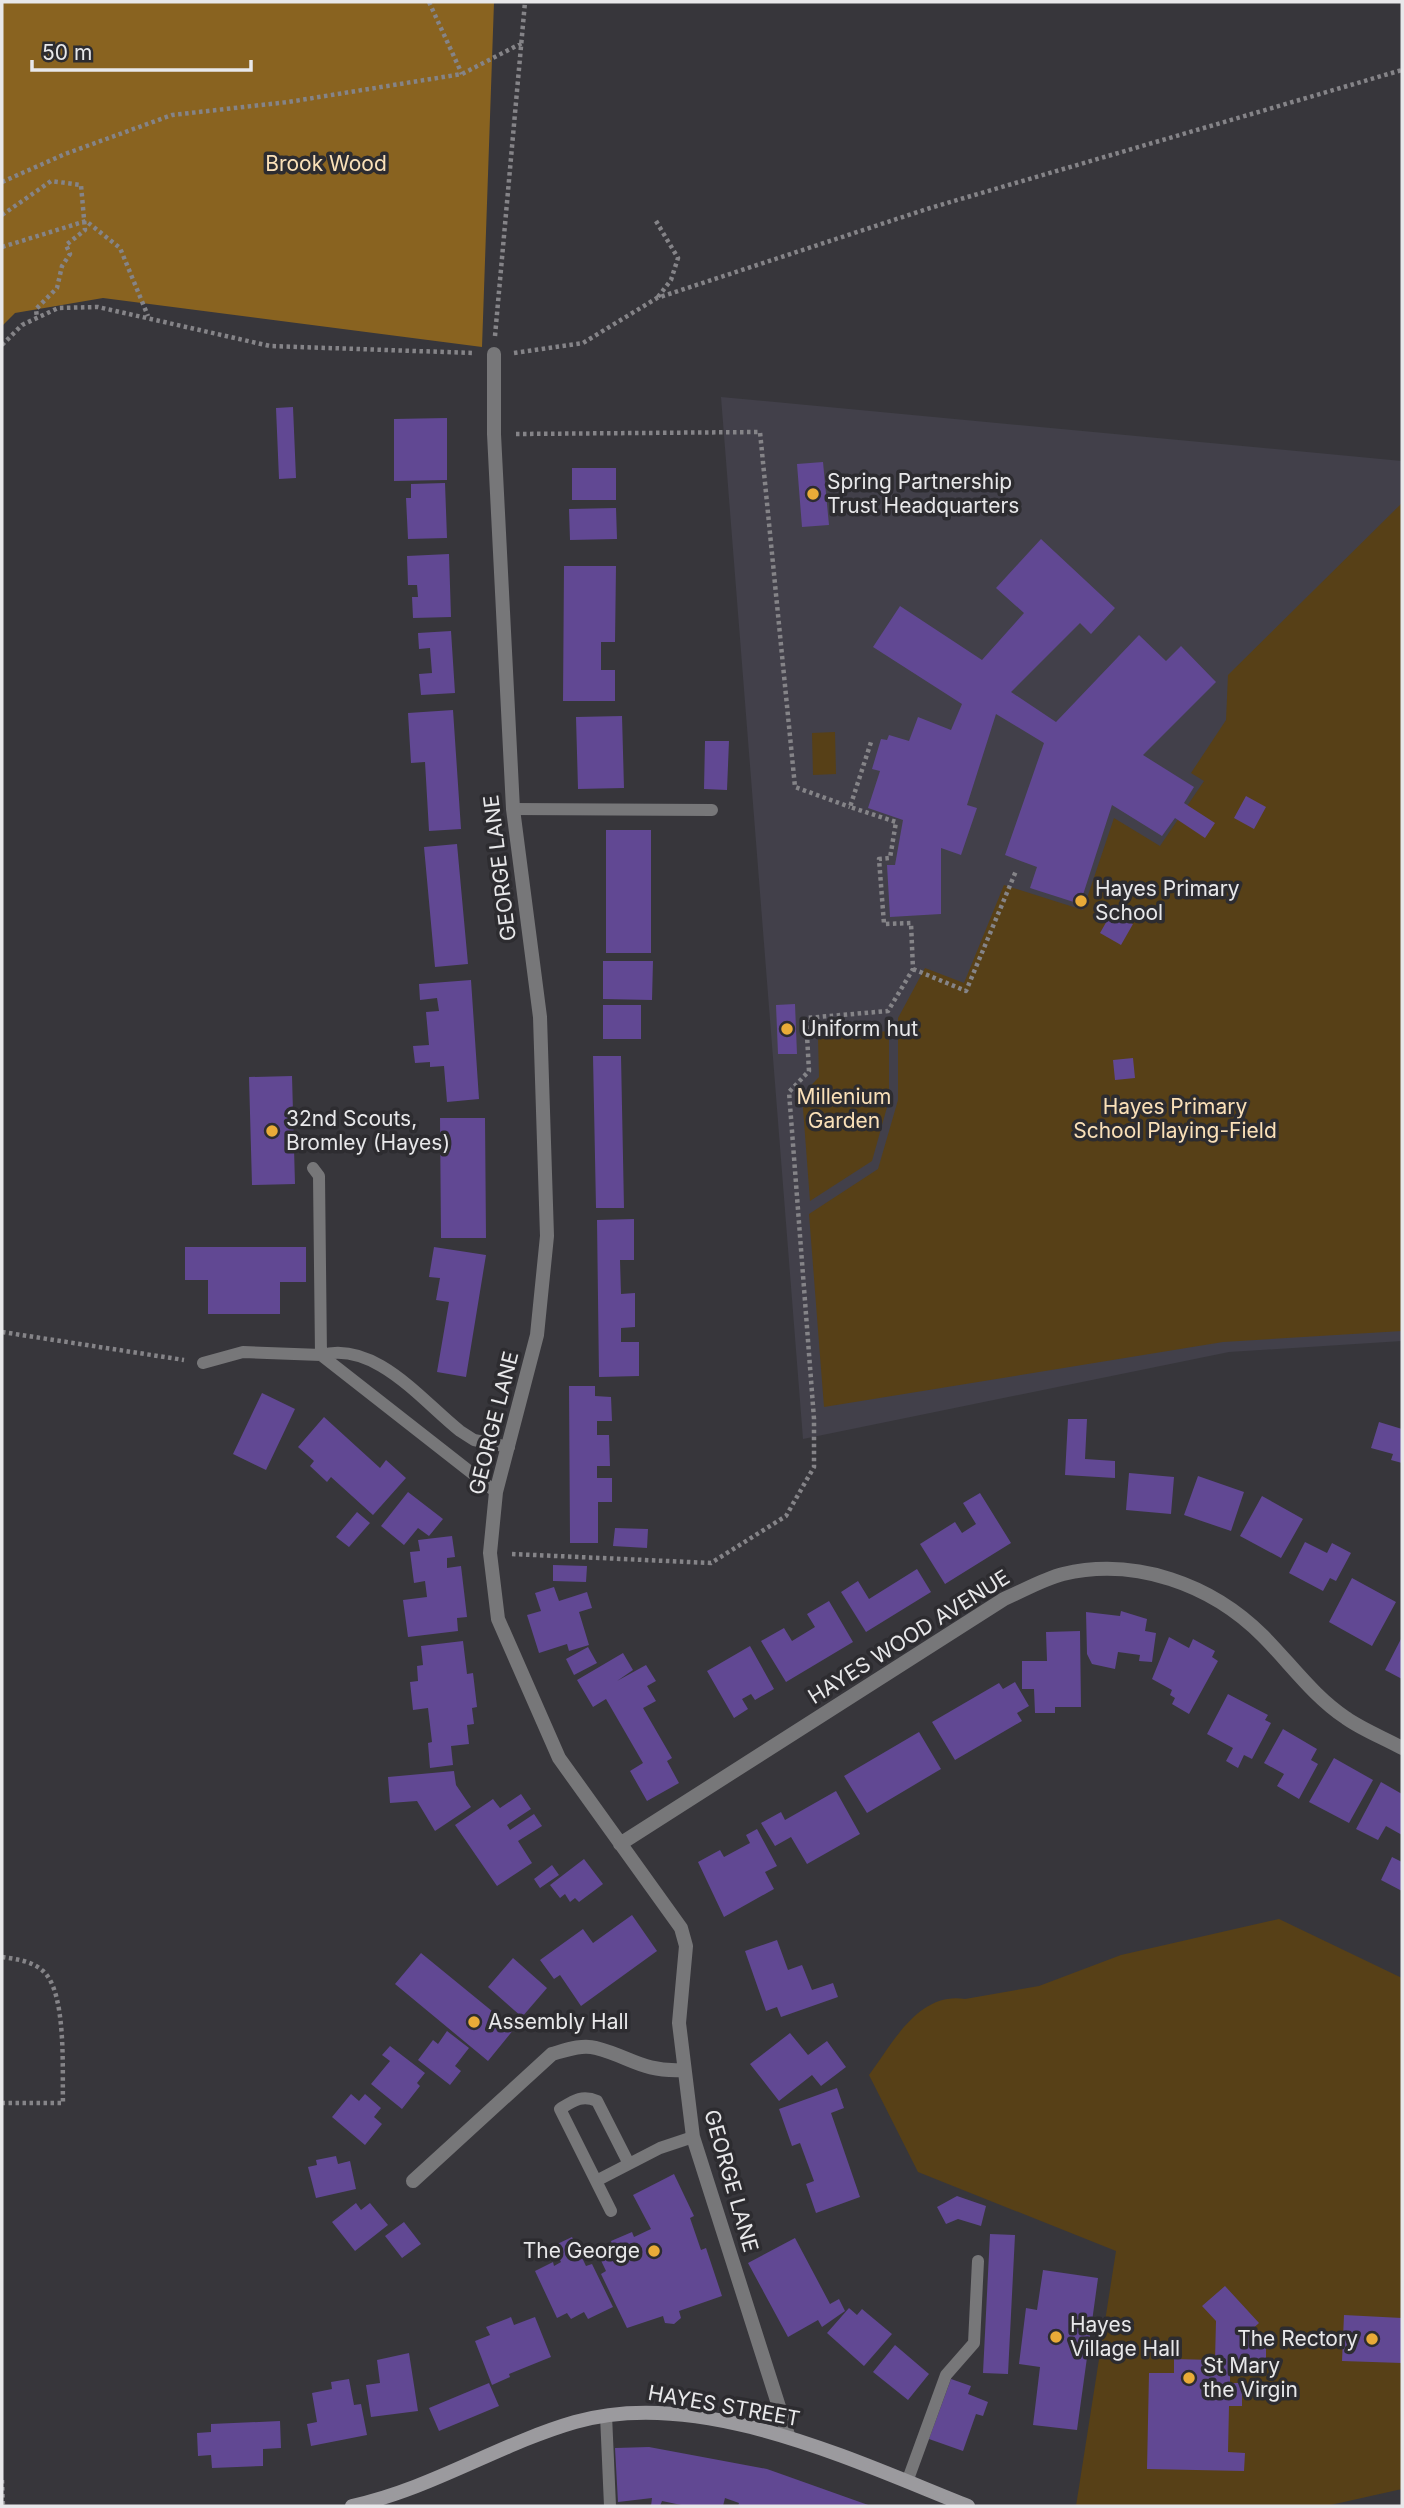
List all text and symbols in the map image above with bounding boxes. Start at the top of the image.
scale bar [32,28,250,72]
text: 50 m [42,40,92,65]
park label: Brook Wood [265,151,387,176]
place label: Spring Partnership Trust Headquarters [827,469,1019,518]
marker: Spring Partnership Trust Headquarters [805,486,821,502]
street label: GEORGE LANE [478,794,521,942]
place label: Hayes Primary School [1095,876,1240,925]
marker: Hayes Primary School [1073,893,1089,909]
place label: Uniform hut [801,1016,918,1041]
marker: Uniform hut [779,1021,795,1037]
park label: Millenium Garden [797,1084,891,1133]
park label: Hayes Primary School Playing-Field [1073,1094,1277,1143]
place label: 32nd Scouts, Bromley (Hayes) [286,1106,450,1155]
marker: 32nd Scouts, Bromley (Hayes) [264,1123,280,1139]
street label: GEORGE LANE [464,1349,523,1497]
street label: HAYES WOOD AVENUE [803,1564,1014,1709]
place label: Assembly Hall [488,2009,629,2034]
marker: Assembly Hall [466,2014,482,2030]
street label: GEORGE LANE [699,2107,764,2255]
place label: The George [523,2238,640,2263]
marker: The George [646,2243,662,2259]
place label: Hayes Village Hall [1070,2312,1180,2361]
place label: The Rectory [1237,2326,1358,2351]
marker: Hayes Village Hall [1048,2329,1064,2345]
marker: The Rectory [1364,2331,1380,2347]
place label: St Mary the Virgin [1203,2353,1298,2402]
marker: St Mary the Virgin [1181,2370,1197,2386]
street label: HAYES STREET [646,2380,802,2431]

